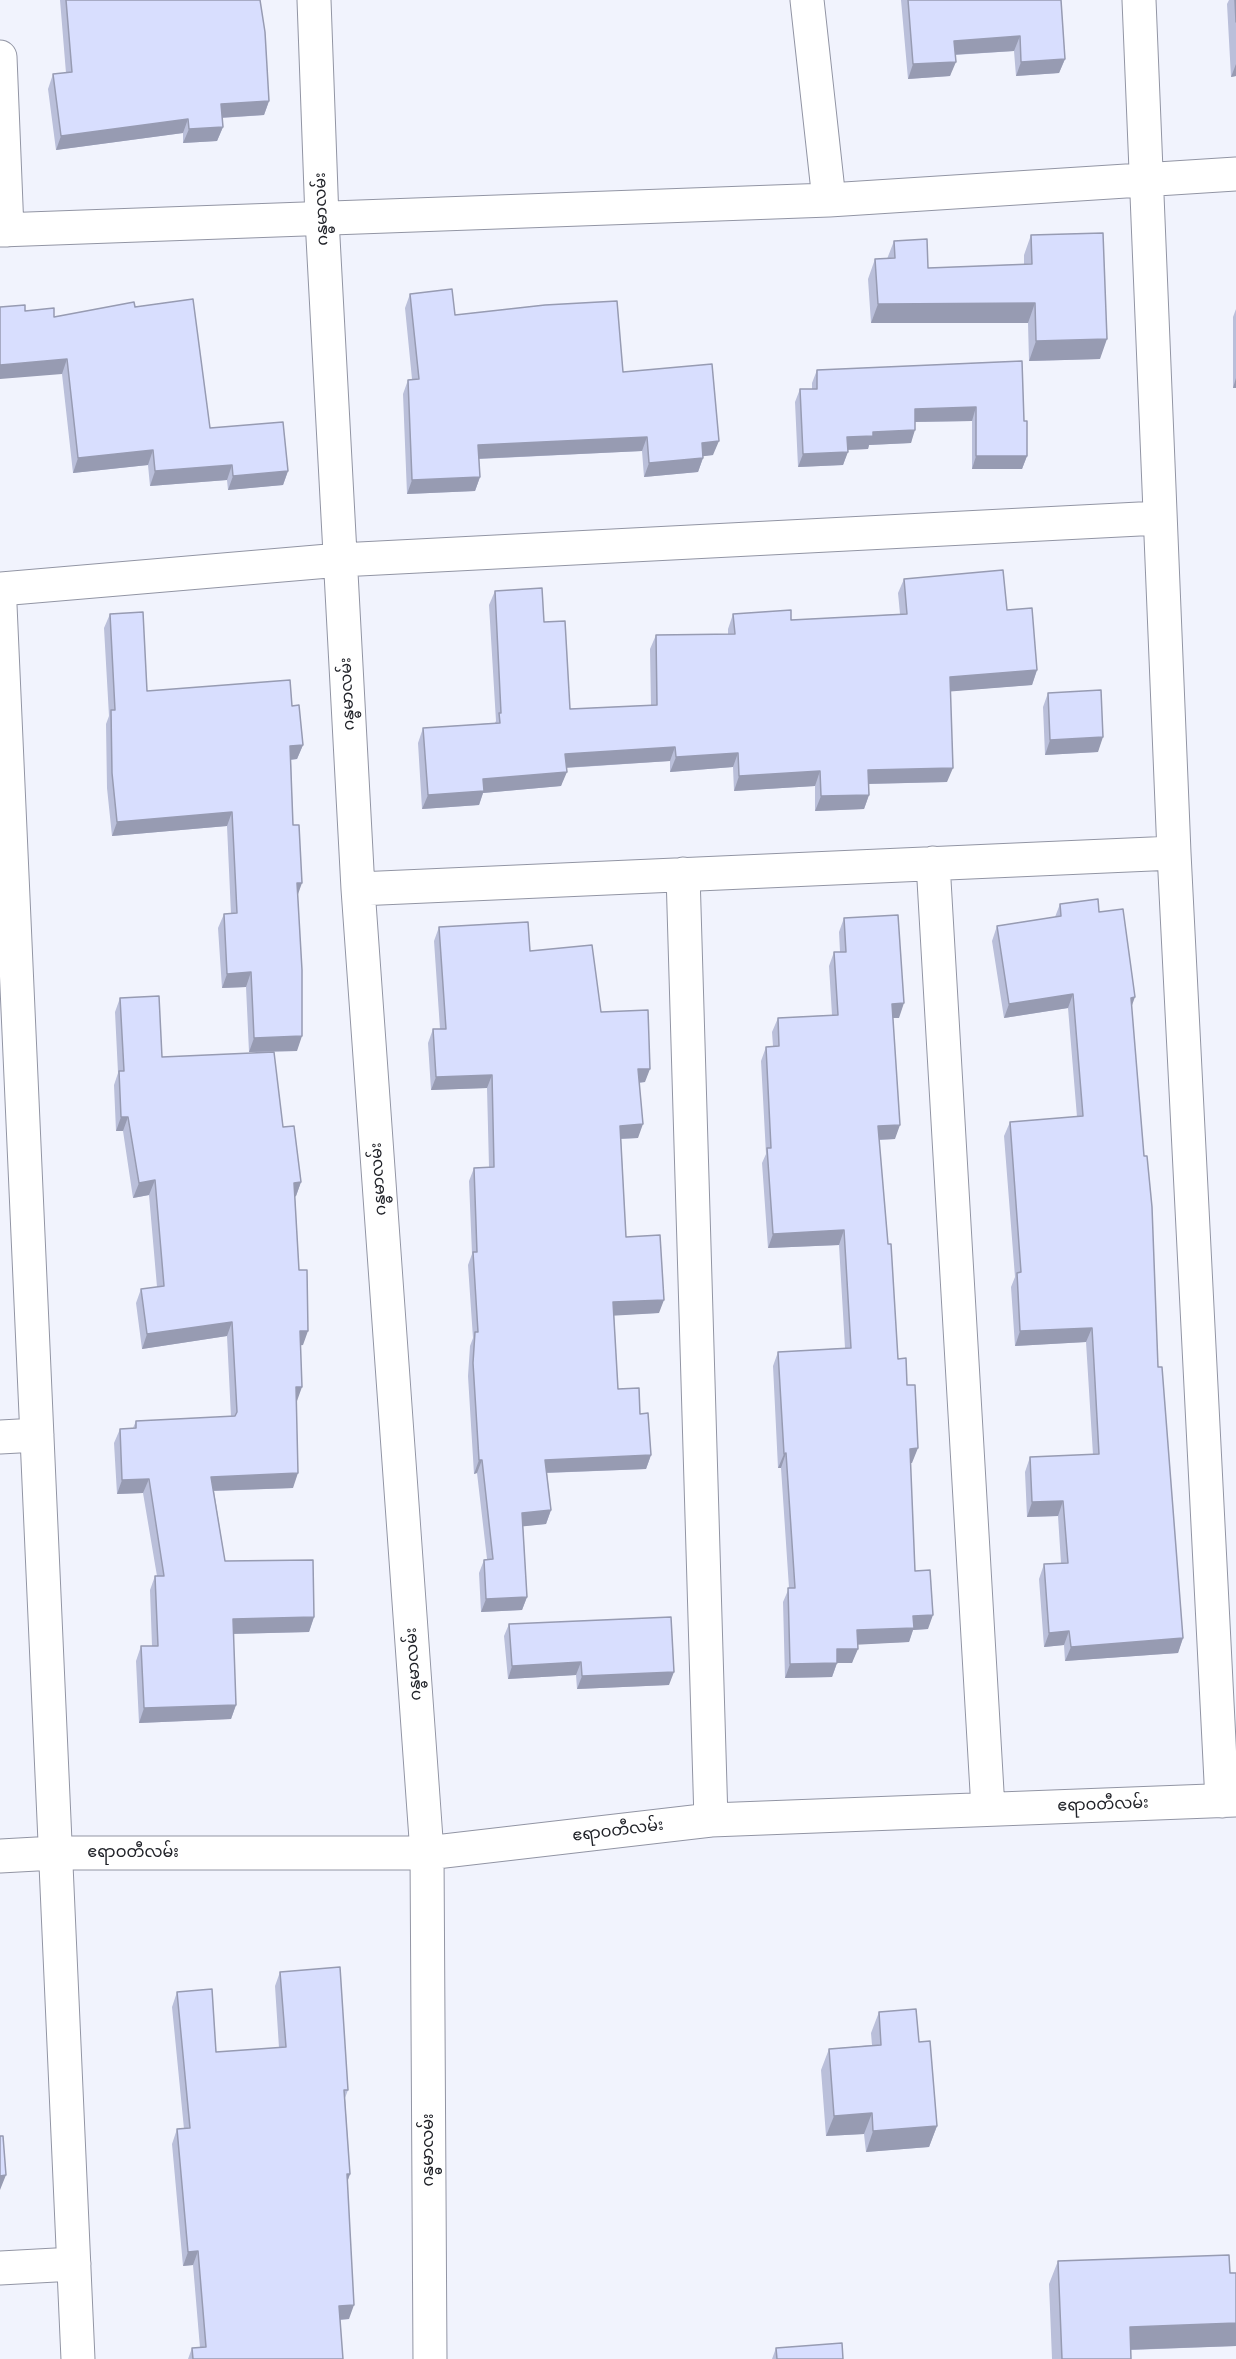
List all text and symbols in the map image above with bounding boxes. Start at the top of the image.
street label: ဂန္ဓမာလမ်း [311,172,333,246]
street label: ဂန္ဓမာလမ်း [336,657,360,731]
street label: ဂန္ဓမာလမ်း [367,1142,391,1216]
street label: ဂန္ဓမာလမ်း [402,1627,426,1701]
street label: ဧရာဝတီလမ်း [1057,1794,1149,1816]
street label: ဧရာဝတီလမ်း [571,1816,665,1846]
street label: ဧရာဝတီလမ်း [87,1843,179,1863]
street label: ဂန္ဓမာလမ်း [419,2113,439,2187]

